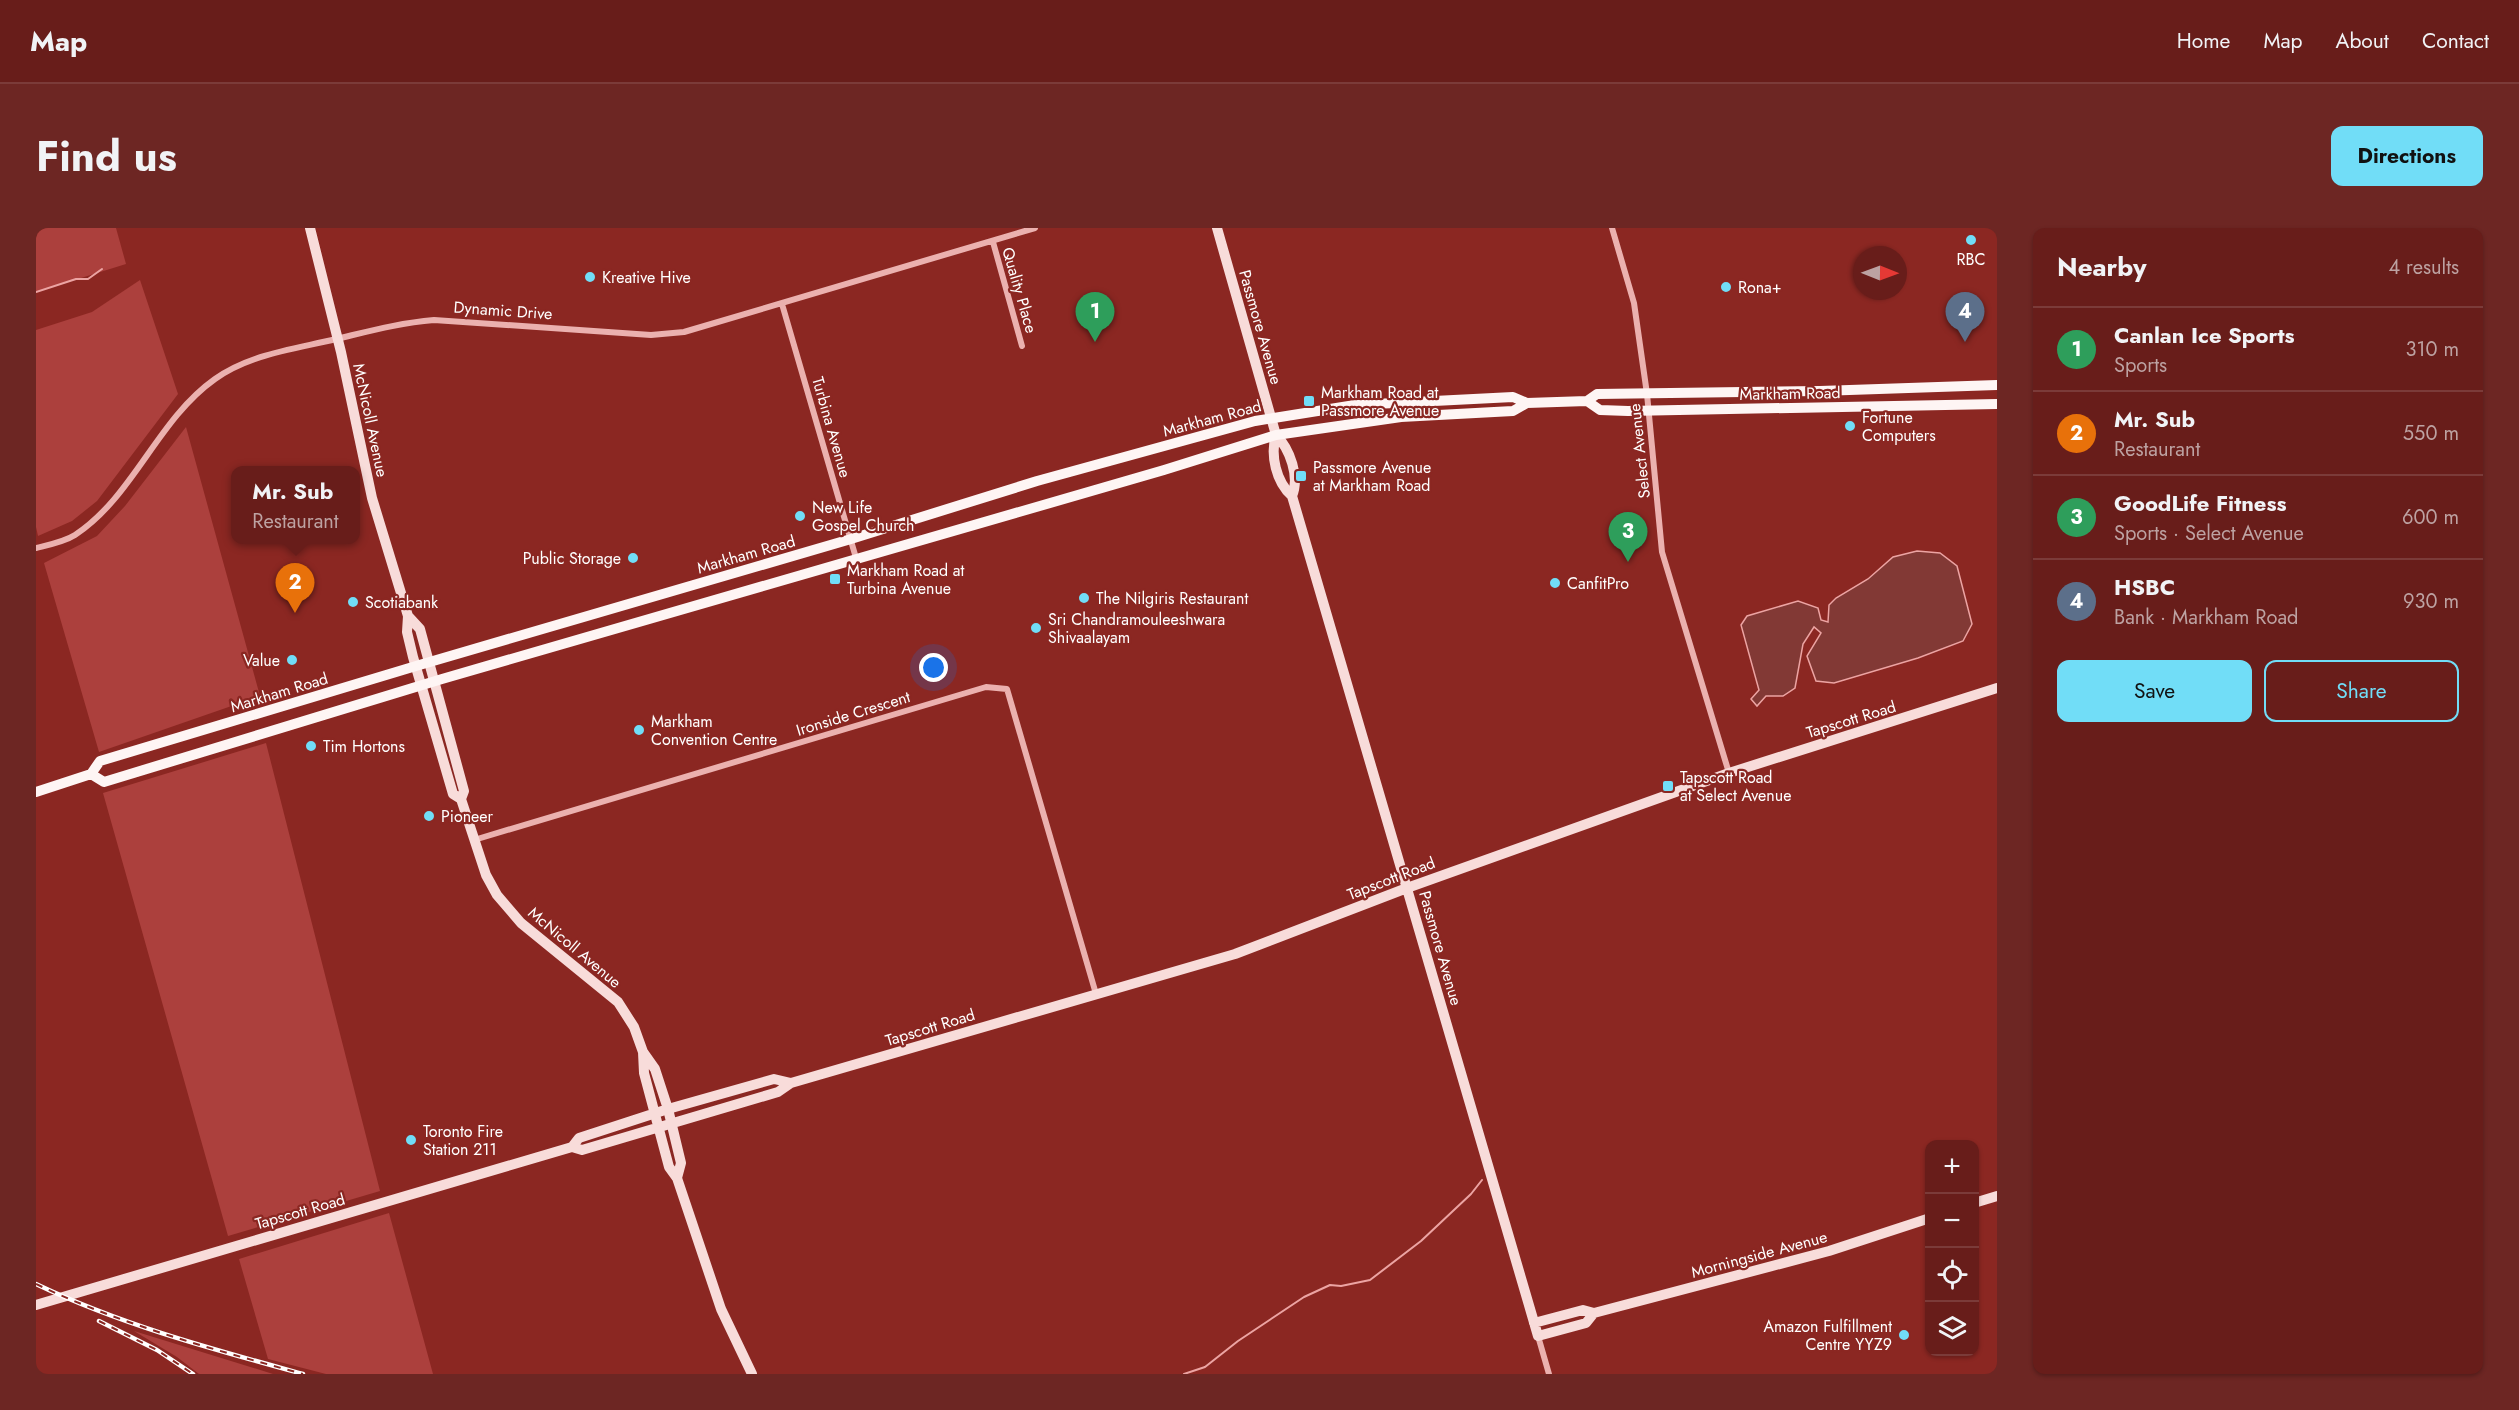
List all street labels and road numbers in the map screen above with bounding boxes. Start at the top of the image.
street label: Quality Place [996,245,1043,336]
street label: Passmore Avenue [1233,267,1288,387]
street label: Dynamic Drive [453,296,553,325]
street label: McNicoll Avenue [347,361,394,479]
street label: Turbina Avenue [806,374,857,480]
street label: Markham Road [1739,381,1841,406]
street label: Markham Road [1160,394,1264,443]
street label: Select Avenue [1623,402,1656,499]
street label: Markham Road [694,529,798,579]
street label: Markham Road [227,667,331,718]
street label: Ironside Crescent [793,685,913,742]
street label: Tapscott Road [1804,695,1899,744]
street label: Tapscott Road [1344,851,1438,906]
street label: Passmore Avenue [1413,888,1468,1008]
street label: McNicoll Avenue [523,901,626,993]
street label: Tapscott Road [883,1003,978,1052]
street label: Tapscott Road [253,1188,348,1235]
street label: Morningside Avenue [1689,1225,1830,1284]

